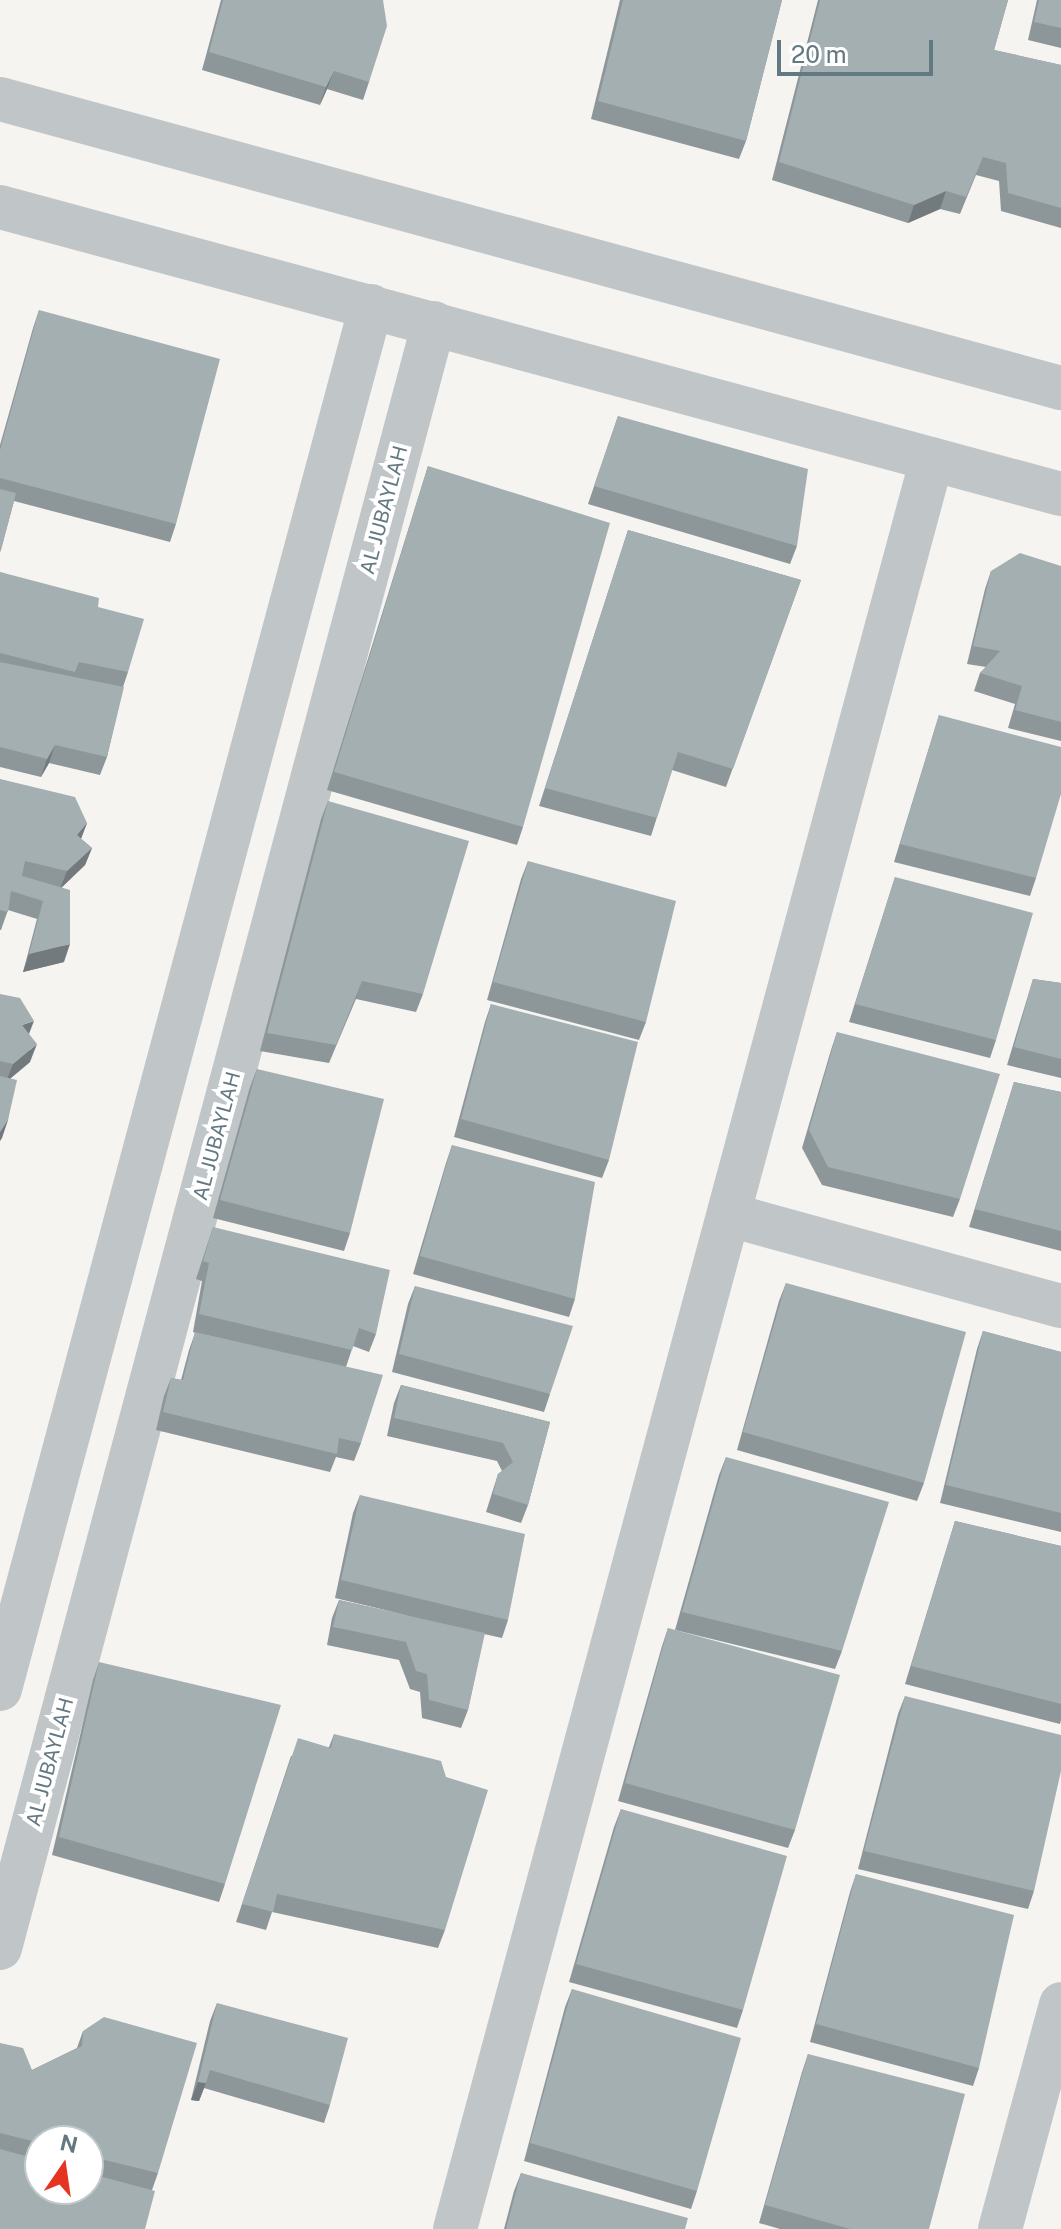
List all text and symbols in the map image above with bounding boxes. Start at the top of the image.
scale bar [781,24,937,74]
text: 20 m [791,40,847,68]
street label: AL JUBAYLAH [355,443,413,577]
street label: AL JUBAYLAH [188,1069,246,1203]
street label: AL JUBAYLAH [21,1695,79,1829]
north arrow [24,2125,104,2205]
text: N [58,2129,80,2158]

